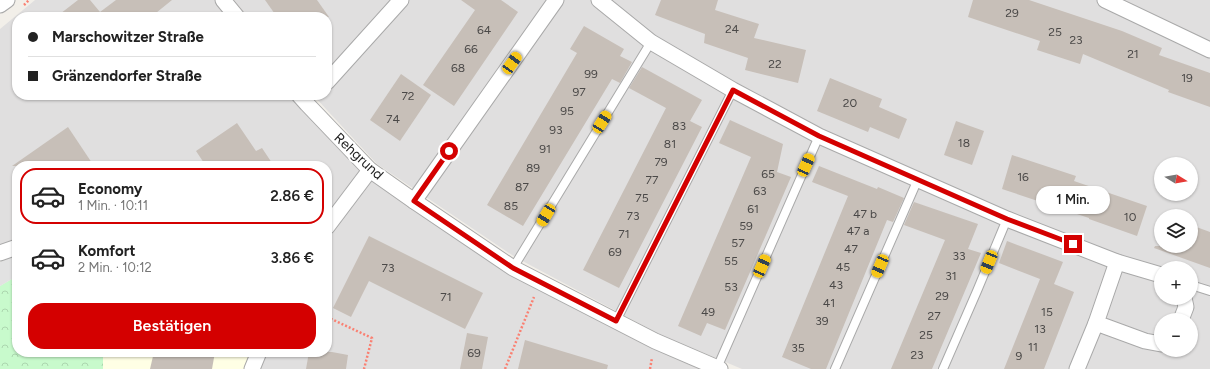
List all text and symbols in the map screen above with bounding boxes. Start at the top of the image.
house number: 29 [1005,6,1019,20]
house number: 24 [725,22,740,36]
house number: 64 [477,23,492,37]
house number: 25 [1048,25,1062,39]
text: Marschowitzer Straße [52,28,204,46]
house number: 23 [1069,33,1083,47]
house number: 66 [464,42,478,56]
house number: 21 [1127,47,1139,61]
car [500,50,524,76]
house number: 22 [768,57,782,71]
house number: 68 [451,61,465,75]
text: Gränzendorfer Straße [52,67,202,85]
house number: 99 [584,67,598,81]
house number: 19 [1181,71,1193,85]
house number: 97 [572,85,586,99]
house number: 72 [401,89,415,103]
house number: 20 [843,96,858,110]
house number: 95 [560,104,574,118]
car [591,109,613,135]
house number: 74 [386,112,400,126]
house number: 83 [672,119,686,133]
house number: 93 [549,123,563,137]
street label: Rehgrund [331,129,387,183]
house number: 18 [958,136,970,150]
house number: 81 [664,137,676,151]
route start [440,142,458,160]
house number: 91 [539,142,551,156]
car [796,152,816,178]
house number: 79 [654,155,668,169]
north arrow [1154,157,1198,201]
map controls [1154,157,1198,357]
house number: 89 [526,161,540,175]
house number: 65 [761,167,775,181]
house number: 16 [1017,170,1029,184]
house number: 77 [646,173,659,187]
icon: car [30,178,66,214]
text: Economy [78,180,143,198]
house number: 87 [515,180,529,194]
house number: 63 [753,184,767,198]
callout: 1 Min. [1036,186,1110,214]
text: 2.86 € [270,187,314,205]
house number: 75 [635,191,649,205]
text: 1 Min. [1056,192,1090,207]
text: 1 Min. · 10:11 [78,198,148,213]
house number: 85 [504,199,518,213]
car [535,202,557,228]
house number: 61 [747,202,759,216]
house number: 47 b [853,207,877,221]
house number: 73 [627,209,639,223]
button: layers [1154,209,1198,253]
house number: 10 [1124,210,1137,224]
house number: 59 [739,219,753,233]
house number: 47 a [847,224,869,238]
house number: 71 [618,227,630,241]
route end [1064,235,1082,253]
house number: 57 [731,236,745,250]
icon: car [30,240,66,276]
text: Komfort [78,242,135,260]
house number: 47 [844,242,858,256]
house number: 69 [608,245,622,259]
text: 3.86 € [271,249,314,267]
house number: 33 [952,249,966,263]
car [979,249,999,275]
car [752,253,772,279]
car [870,253,890,279]
house number: 55 [724,254,738,268]
text: 2 Min. · 10:12 [78,260,152,275]
house number: 45 [836,260,850,274]
house number: 73 [382,261,394,275]
button: + [1154,261,1198,305]
house number: 31 [945,269,957,283]
house number: 43 [829,278,843,292]
house number: 53 [724,280,738,294]
house number: 29 [935,289,949,303]
house number: 71 [440,290,452,304]
house number: 41 [823,296,835,310]
button: Bestätigen [28,303,316,349]
house number: 49 [701,305,715,319]
house number: 15 [1041,305,1053,319]
house number: 27 [927,309,941,323]
button: − [1154,313,1198,357]
house number: 39 [815,314,829,328]
house number: 13 [1034,322,1046,336]
house number: 25 [919,328,933,342]
house number: 11 [1028,340,1038,354]
house number: 35 [791,341,805,355]
house number: 69 [467,346,481,360]
house number: 23 [910,348,924,362]
house number: 9 [1016,349,1023,363]

